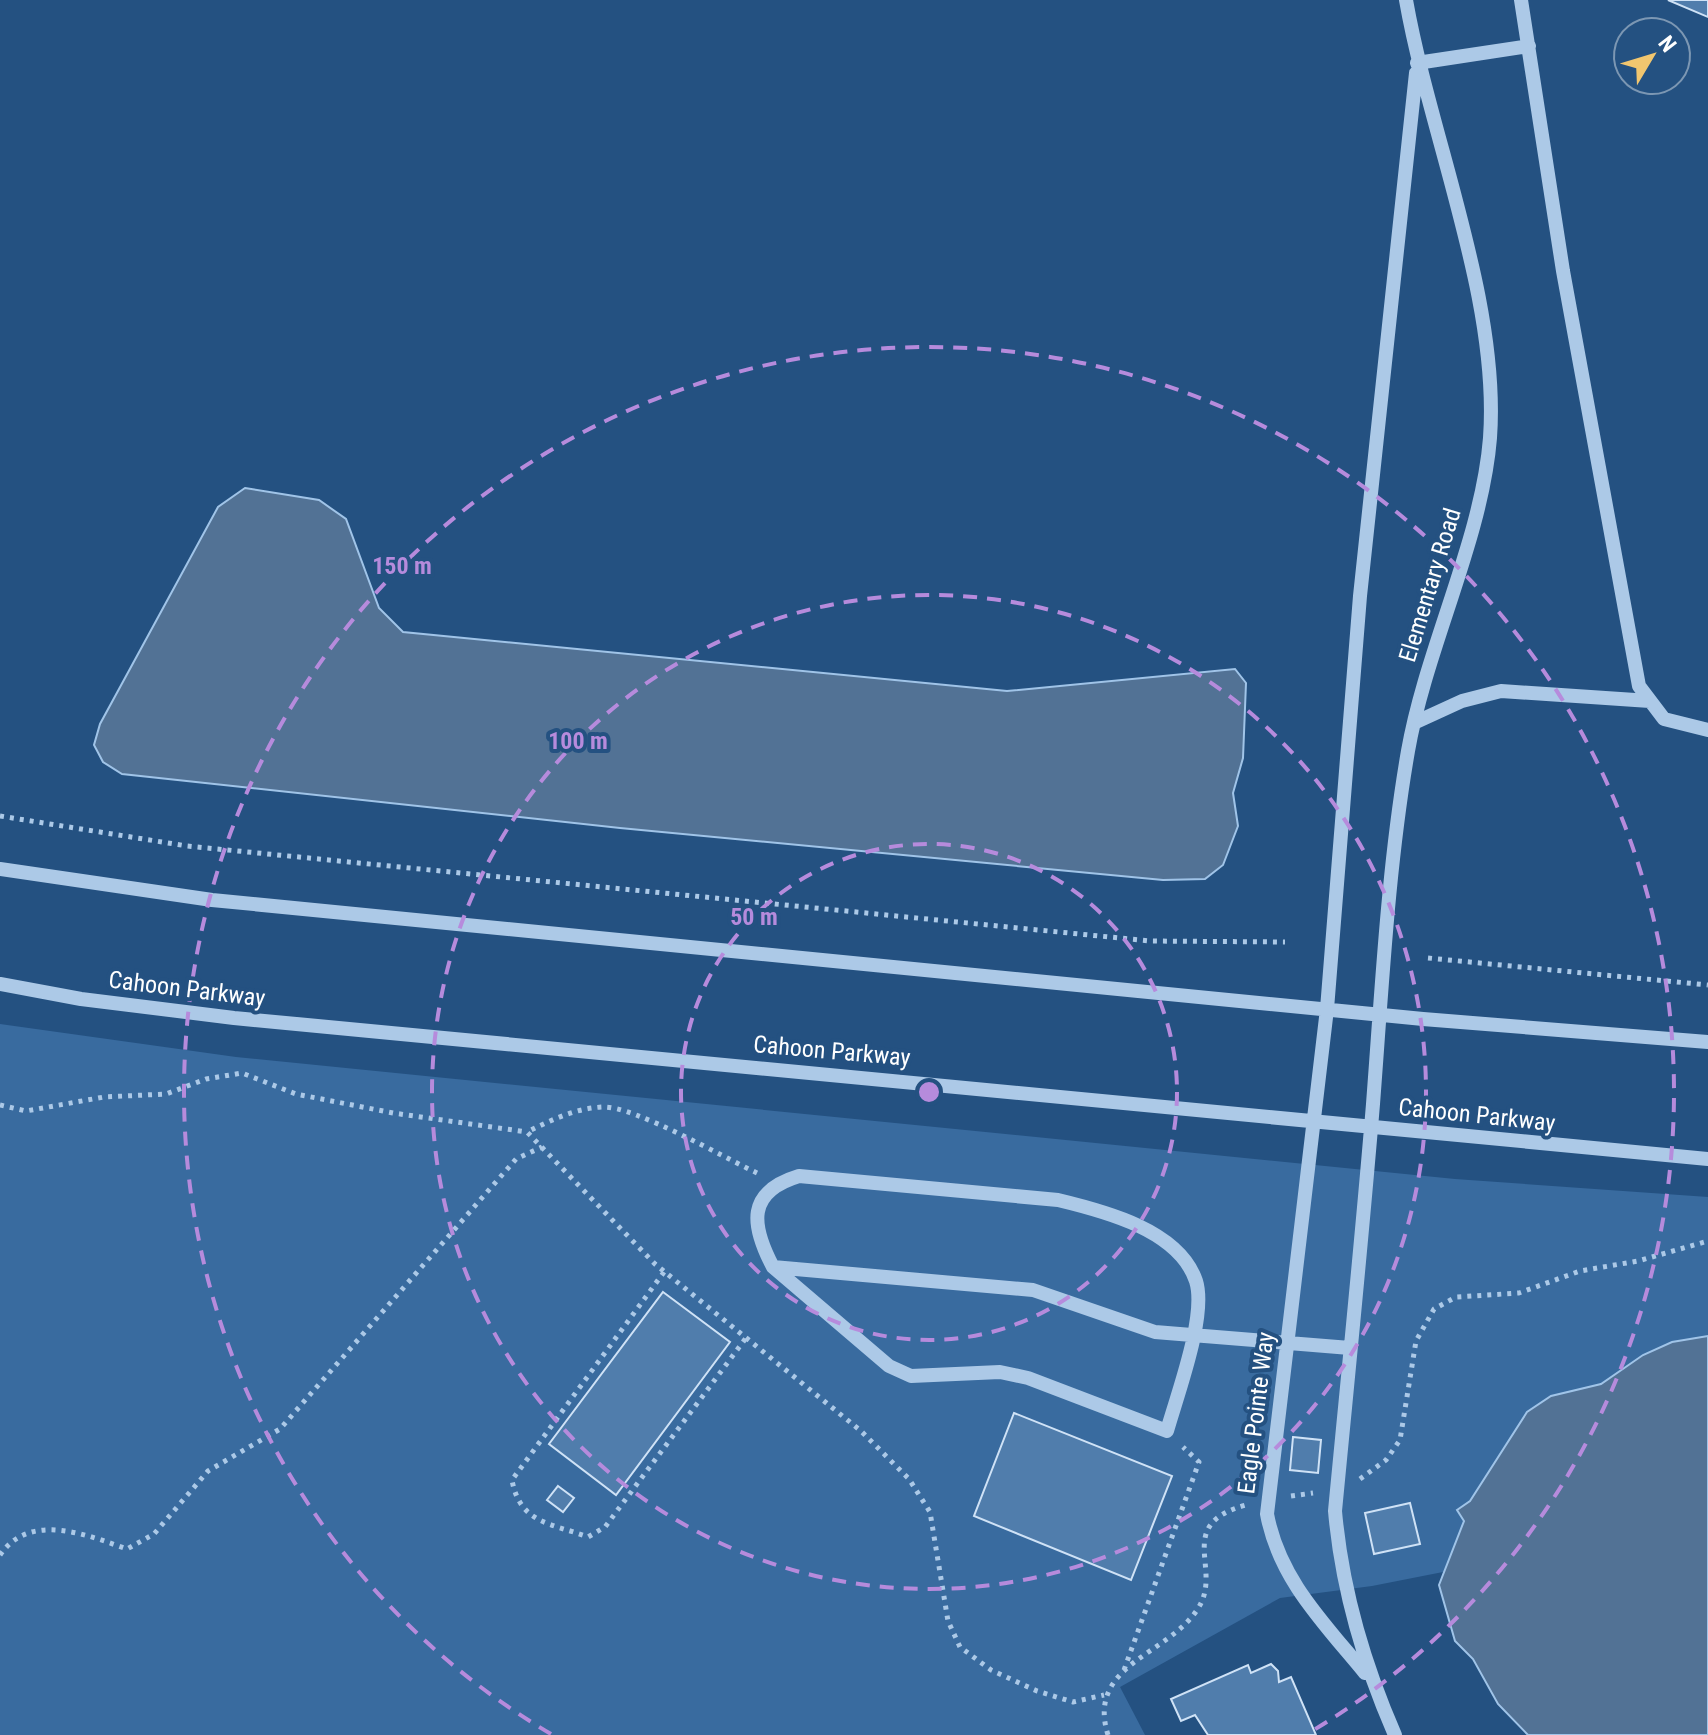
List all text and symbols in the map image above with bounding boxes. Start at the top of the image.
north arrow [1612,16,1692,96]
text: N [1653,31,1681,57]
street label: Elementary Road [1393,505,1467,665]
text: 150 m [372,552,432,580]
text: 100 m [548,727,608,755]
text: 50 m [730,903,778,931]
street label: Cahoon Parkway [107,965,267,1013]
street label: Cahoon Parkway [752,1030,912,1072]
centre of rings [915,1078,943,1106]
street label: Cahoon Parkway [1397,1093,1557,1137]
street label: Eagle Pointe Way [1232,1330,1280,1496]

